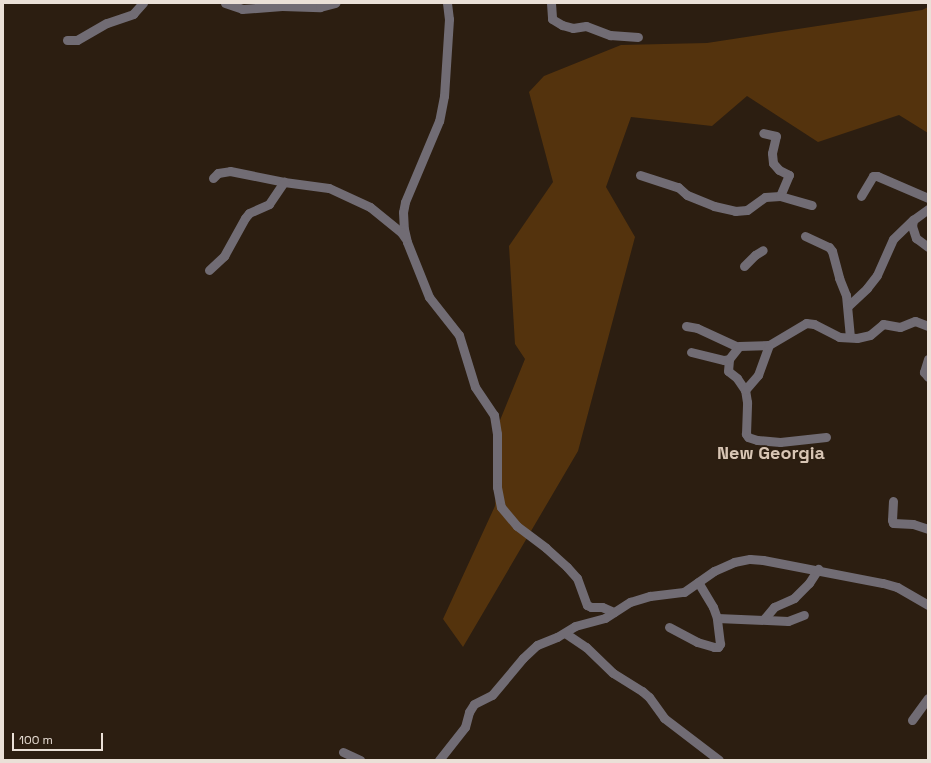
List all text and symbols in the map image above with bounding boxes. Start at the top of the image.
district label: New Georgia [717,442,825,464]
scale bar [14,725,105,751]
text: 100 m [19,732,53,748]

